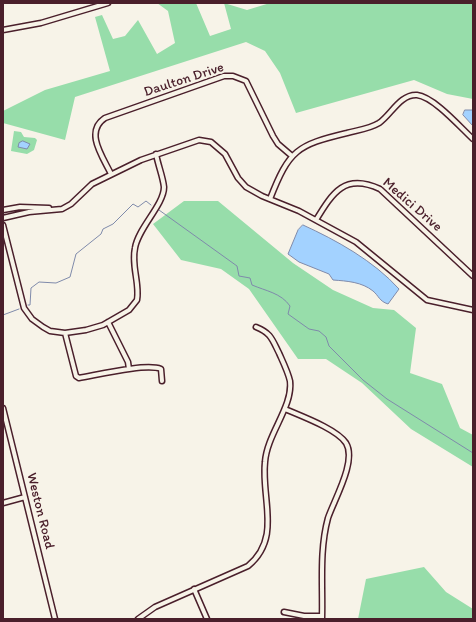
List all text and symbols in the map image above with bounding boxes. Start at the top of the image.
street label: Daulton Drive [142,59,226,101]
street label: Medici Drive [379,175,445,235]
street label: Weston Road [22,471,58,551]

